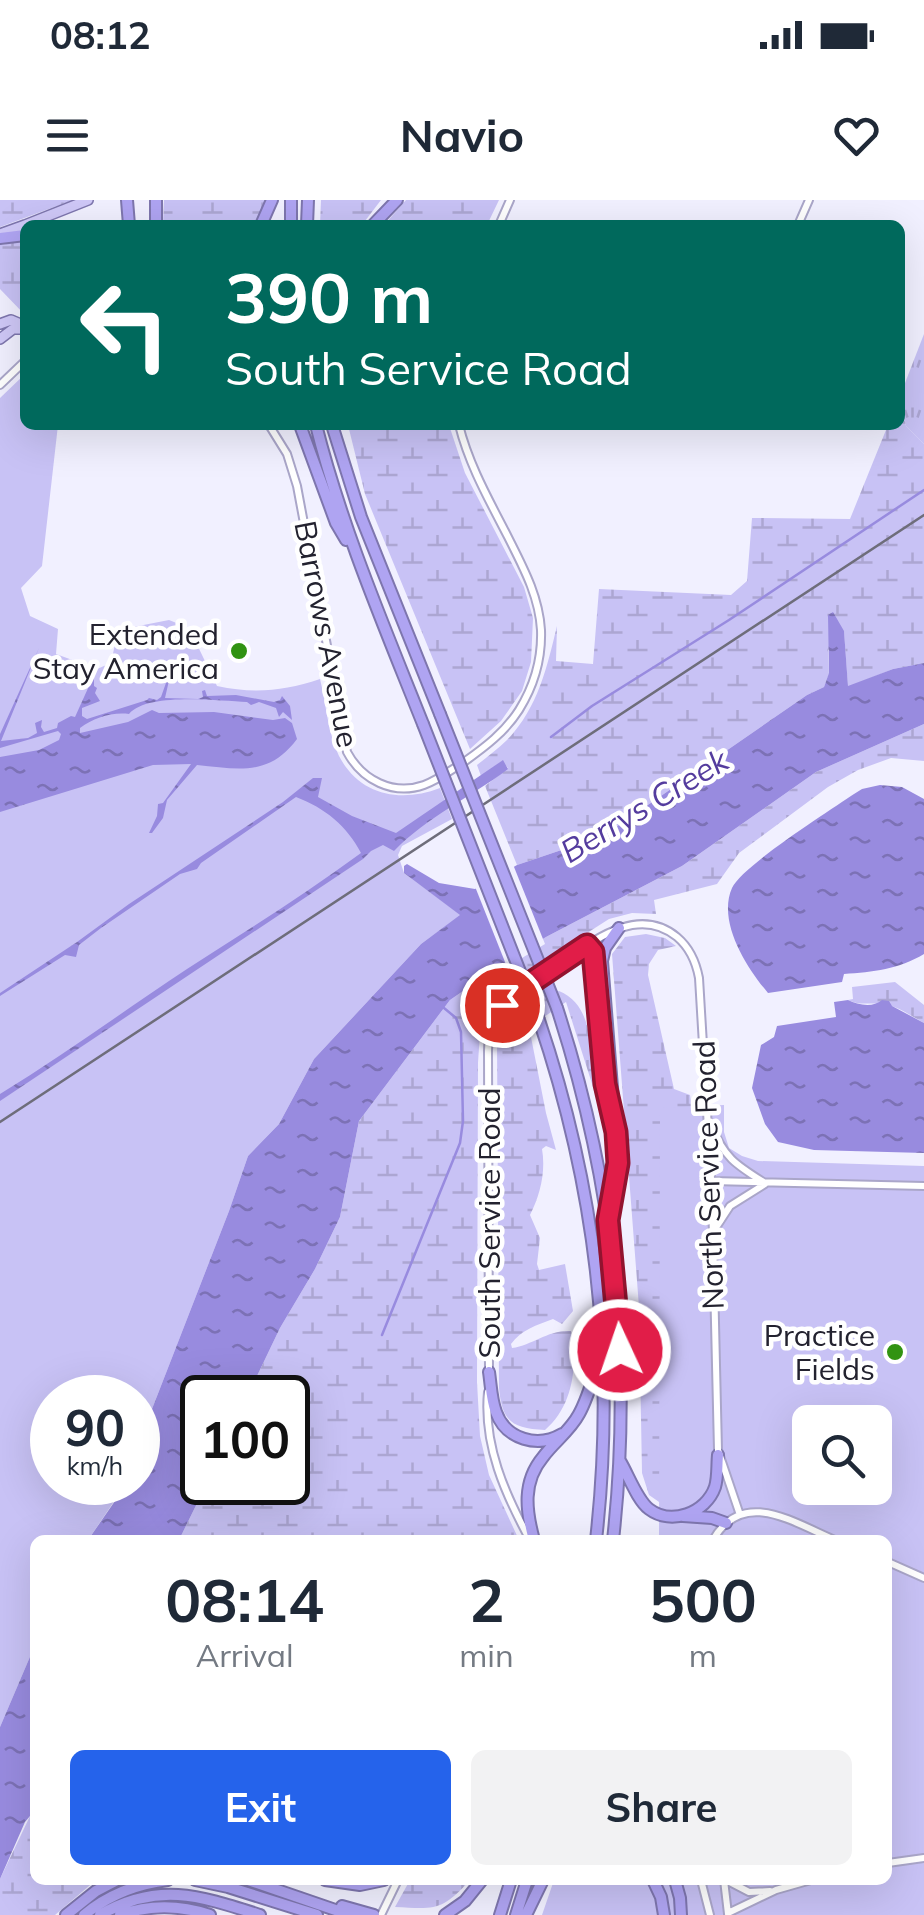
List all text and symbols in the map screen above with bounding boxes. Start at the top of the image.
text: 08:12 [50,11,151,59]
text: Navio [400,107,524,163]
icon: menu [40,108,95,163]
icon: heart [829,108,884,163]
text: 390 m [225,253,433,341]
icon: left [60,260,190,390]
text: South Service Road [225,340,632,396]
street label: Barrows Avenue [286,518,368,750]
place label: Extended Stay America [33,615,219,687]
marker: Extended Stay America [228,640,250,662]
water label: Berrys Creek [553,738,737,871]
pin [460,963,545,1048]
icon: arrive [475,978,530,1033]
street label: North Service Road [684,1040,732,1310]
street label: South Service Road [470,1087,508,1359]
position arrow [568,1298,672,1402]
place label: Practice Fields [764,1316,875,1388]
marker: Practice Fields [884,1341,906,1363]
speed limit sign: 100 [180,1375,310,1505]
text: 90 [65,1396,125,1459]
map controls [792,1405,892,1505]
button: search [792,1405,892,1505]
text: km/h [67,1450,123,1481]
text: 08:14 [165,1562,324,1637]
text: 2 [468,1562,504,1637]
text: 500 [649,1562,757,1637]
text: Arrival [196,1635,294,1675]
text: min [459,1635,514,1675]
text: m [689,1635,717,1675]
button: Exit [70,1750,451,1865]
button: Share [471,1750,852,1865]

